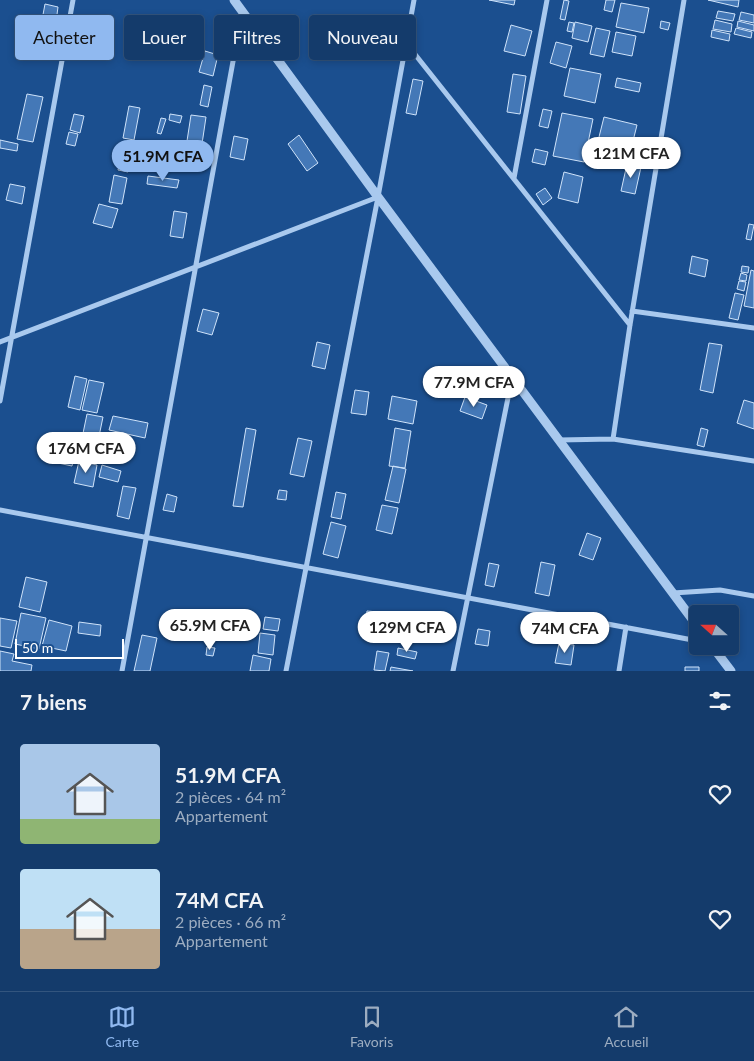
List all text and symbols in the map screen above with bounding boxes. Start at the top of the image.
chip: Acheter [15,15,114,60]
chip: Louer [124,15,204,60]
chip: Filtres [214,15,299,60]
chip: Nouveau [309,15,416,60]
pin: 121M CFA [579,136,683,179]
pin: 51.9M CFA [106,140,220,182]
text: 121M CFA [593,143,669,162]
text: 51.9M CFA [123,146,203,165]
pin: 77.9M CFA [417,366,531,408]
text: 77.9M CFA [434,372,514,391]
pin: 176M CFA [34,432,138,474]
text: 176M CFA [48,438,124,457]
north arrow [689,605,739,655]
map controls [689,605,739,655]
pin: 65.9M CFA [153,608,267,651]
pin: 129M CFA [355,610,459,653]
pin: 74M CFA [519,612,611,654]
text: 65.9M CFA [170,615,250,634]
text: 129M CFA [369,617,445,636]
text: 74M CFA [531,618,599,637]
scale bar [15,636,124,659]
text: 50 m [22,639,53,656]
icon: filters [706,687,734,715]
text: 7 biens [20,689,87,714]
text: 51.9M CFA [175,762,281,787]
icon: home [60,764,120,824]
icon: heart [706,780,734,808]
text: 2 pièces · 64 m² [175,787,286,806]
text: Appartement [175,806,268,825]
text: 74M CFA [175,887,263,912]
icon: home [60,889,120,949]
icon: heart [706,905,734,933]
text: 2 pièces · 66 m² [175,912,286,931]
text: Appartement [175,931,268,950]
tab: Carte [105,1003,139,1050]
tab: Favoris [350,1003,393,1050]
tab: Accueil [604,1003,649,1050]

